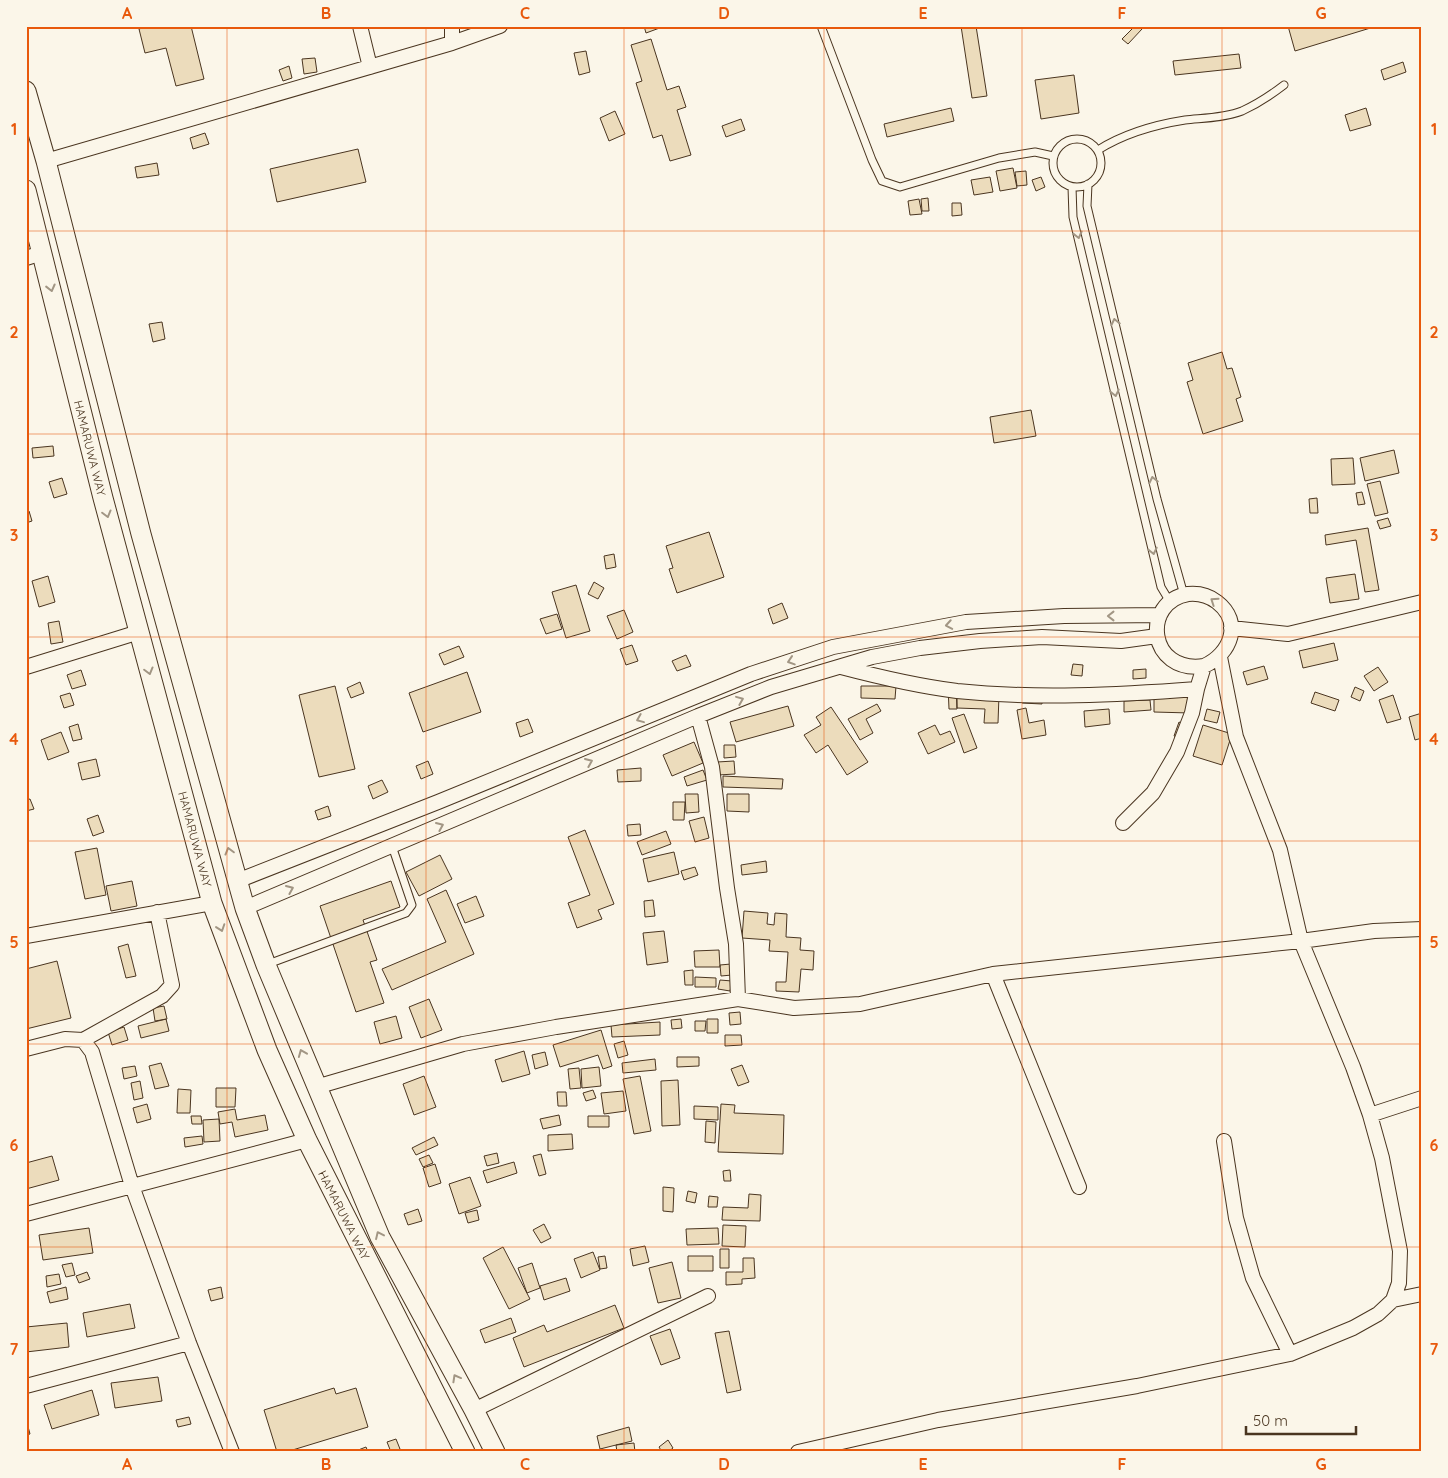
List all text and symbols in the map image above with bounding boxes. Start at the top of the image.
text: A [122,3,133,23]
text: B [321,3,331,23]
text: C [520,3,530,23]
text: D [718,3,730,23]
text: E [918,3,928,23]
text: F [1118,3,1127,23]
text: G [1315,3,1327,23]
text: 1 [11,119,17,139]
text: 1 [1431,119,1437,139]
one-way arrow [1072,230,1083,239]
one-way arrow [45,284,55,292]
one-way arrow [1110,318,1121,327]
text: 2 [9,322,19,342]
text: 2 [1429,322,1439,342]
one-way arrow [1109,388,1120,397]
street label: HAMARUWA WAY [71,399,109,498]
one-way arrow [1148,476,1159,485]
one-way arrow [101,509,112,518]
text: 3 [10,525,18,545]
text: 3 [1430,525,1438,545]
one-way arrow [1147,546,1158,555]
one-way arrow [1210,598,1220,607]
one-way arrow [1107,611,1114,621]
one-way arrow [945,619,953,629]
one-way arrow [787,655,796,665]
one-way arrow [143,666,154,675]
one-way arrow [735,695,743,705]
one-way arrow [636,714,644,724]
text: 4 [9,729,19,749]
text: 4 [1429,729,1439,749]
one-way arrow [585,758,593,768]
street label: HAMARUWA WAY [175,790,215,889]
one-way arrow [435,821,444,832]
one-way arrow [224,847,234,855]
one-way arrow [285,885,294,896]
one-way arrow [215,923,225,932]
text: 5 [9,932,19,952]
text: 5 [1429,932,1439,952]
one-way arrow [297,1049,308,1058]
text: 6 [10,1135,19,1155]
text: 6 [1430,1135,1439,1155]
street label: HAMARUWA WAY [315,1168,373,1262]
one-way arrow [374,1231,385,1240]
text: 7 [10,1339,19,1359]
text: 7 [1430,1339,1439,1359]
one-way arrow [452,1374,462,1383]
scale bar [1246,1403,1356,1435]
text: 50 m [1253,1411,1288,1430]
text: A [122,1454,133,1474]
text: B [321,1454,331,1474]
text: C [520,1454,530,1474]
text: D [718,1454,730,1474]
text: E [918,1454,928,1474]
text: F [1118,1454,1127,1474]
text: G [1315,1454,1327,1474]

